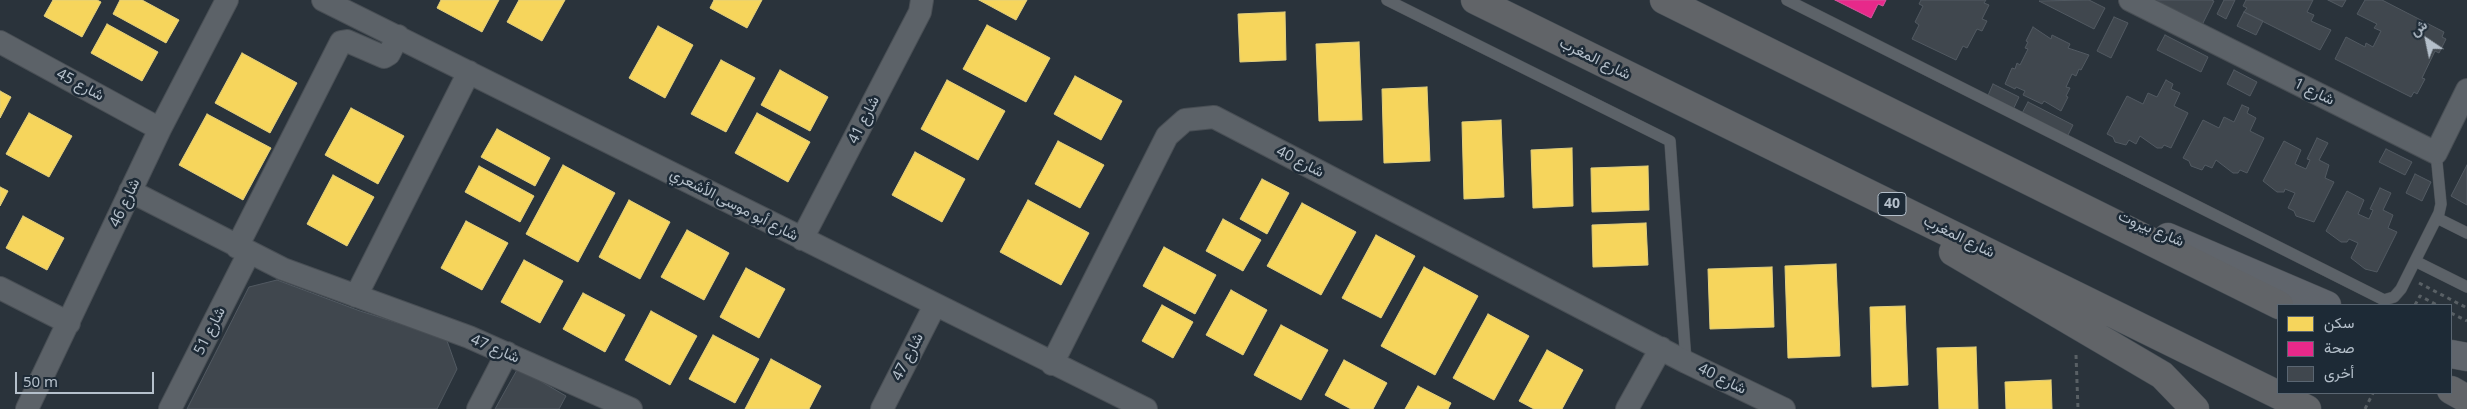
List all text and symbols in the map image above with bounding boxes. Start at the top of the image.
north arrow [2402,15,2452,65]
text: ش [2406,15,2431,40]
street label: شارع المغرب [1557,34,1633,84]
street label: شارع 45 [53,65,107,105]
street label: شارع 1 [2291,75,2337,109]
street label: شارع 41 [844,93,884,147]
street label: شارع 40 [1273,142,1327,182]
street label: شارع أبو موسى الأشعري [667,165,801,245]
street label: شارع 46 [106,176,144,230]
road number: 40 [1878,192,1906,215]
street label: شارع بيروت [2115,207,2187,251]
street label: شارع المغرب [1921,212,1997,262]
street label: شارع 51 [190,304,230,358]
legend [2277,304,2452,394]
text: سكن [2324,312,2354,332]
street label: شارع 47 [888,330,928,384]
street label: شارع 47 [468,331,522,367]
text: صحة [2324,337,2355,357]
street label: شارع 40 [1695,360,1749,398]
scale bar [18,362,156,394]
text: أخرى [2324,362,2354,382]
text: 50 m [23,371,58,391]

